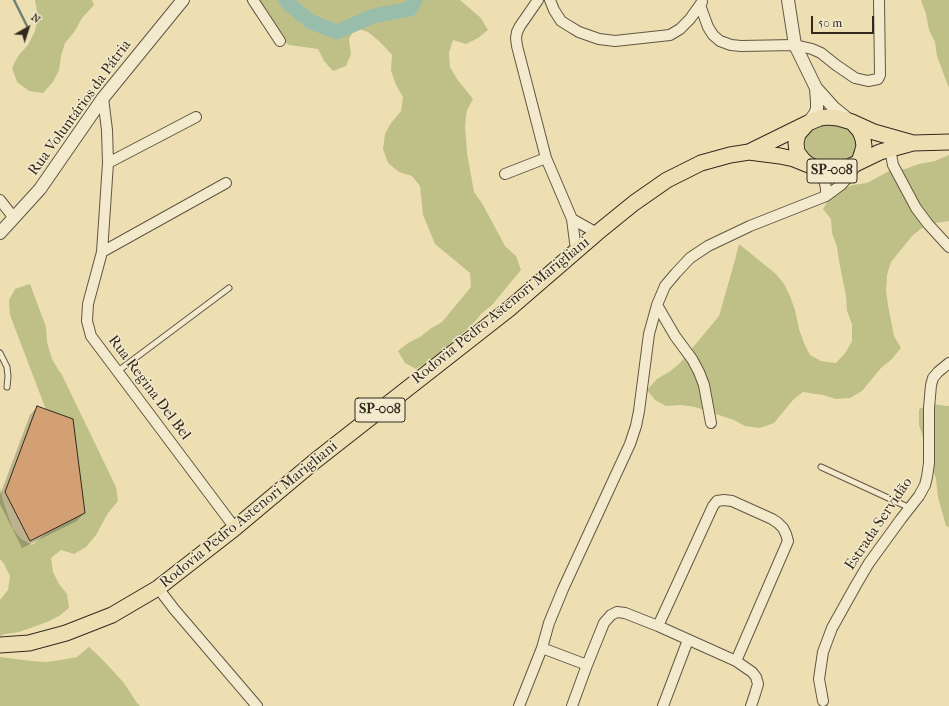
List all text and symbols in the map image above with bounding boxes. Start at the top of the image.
north arrow [8,8,48,48]
scale bar [813,8,876,34]
text: N [29,11,43,26]
text: 50 m [818,16,842,30]
street label: Rua Voluntários da Pátria [25,37,135,179]
road number: SP-008 [807,159,857,183]
street label: Rodovia Pedro Astenori Marigliani [408,234,594,388]
street label: Rua Regina Del Bel [104,332,194,444]
road number: SP-008 [355,398,405,422]
street label: Rodovia Pedro Astenori Marigliani [156,438,342,592]
street label: Estrada Servidão [841,474,917,574]

